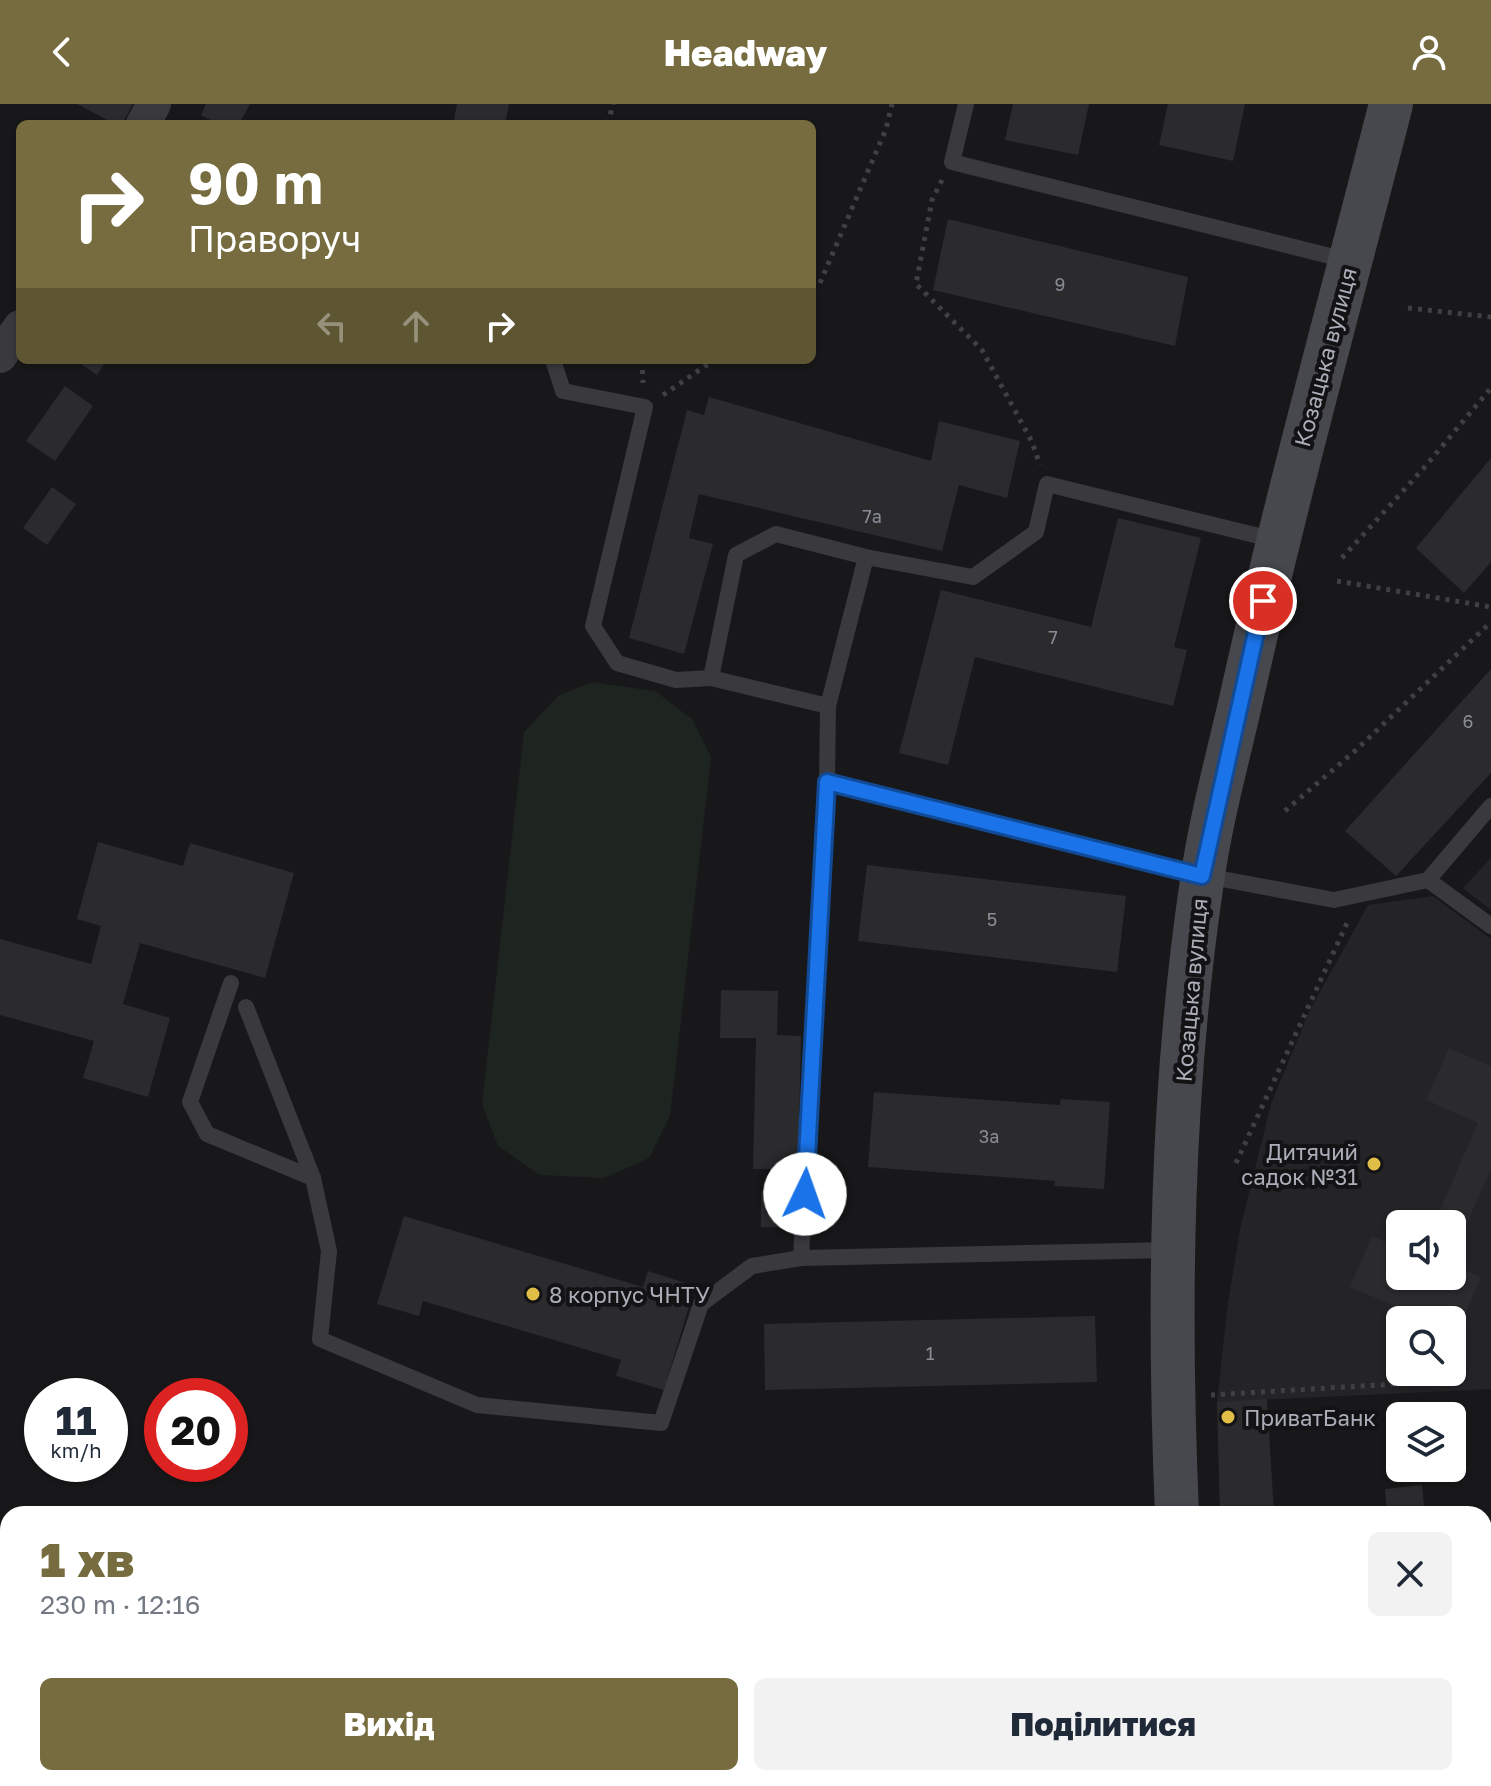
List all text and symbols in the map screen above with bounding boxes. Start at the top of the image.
icon: back [40,30,84,74]
icon: person [1407,30,1451,74]
text: Headway [664,31,827,74]
text: 90 m [188,149,323,216]
icon: right [56,152,160,256]
text: Праворуч [188,217,361,260]
street label: Козацька вулиця [1288,265,1362,449]
house number: 9 [1055,273,1065,295]
icon: left [310,304,354,348]
icon: ahead [394,304,438,348]
icon: right [478,304,522,348]
house number: 7а [862,505,882,527]
pin [1229,567,1297,635]
icon: arrive [1241,579,1285,623]
house number: 7 [1048,626,1058,648]
house number: 6 [1463,710,1473,732]
street label: Козацька вулиця [1170,897,1212,1083]
house number: 5 [987,908,997,930]
house number: 3а [979,1125,999,1147]
place label: Дитячий садок №31 [1241,1138,1358,1190]
position arrow [763,1152,847,1236]
marker: Дитячий садок №31 [1365,1155,1383,1173]
map controls [1386,1210,1466,1482]
button: sound [1386,1210,1466,1290]
place label: 8 корпус ЧНТУ [549,1281,710,1308]
marker: 8 корпус ЧНТУ [524,1285,542,1303]
button: search [1386,1306,1466,1386]
house number: 1 [926,1342,935,1364]
speed limit sign: 20 [144,1378,248,1482]
text: 11 [55,1396,97,1444]
button: layers [1386,1402,1466,1482]
place label: ПриватБанк [1244,1404,1376,1431]
marker: ПриватБанк [1219,1408,1237,1426]
text: km/h [51,1438,101,1462]
text: 1 хв [40,1530,134,1588]
button: close [1368,1532,1452,1616]
text: 230 m · 12:16 [40,1589,201,1620]
button: Вихід [40,1678,738,1770]
button: Поділитися [754,1678,1452,1770]

